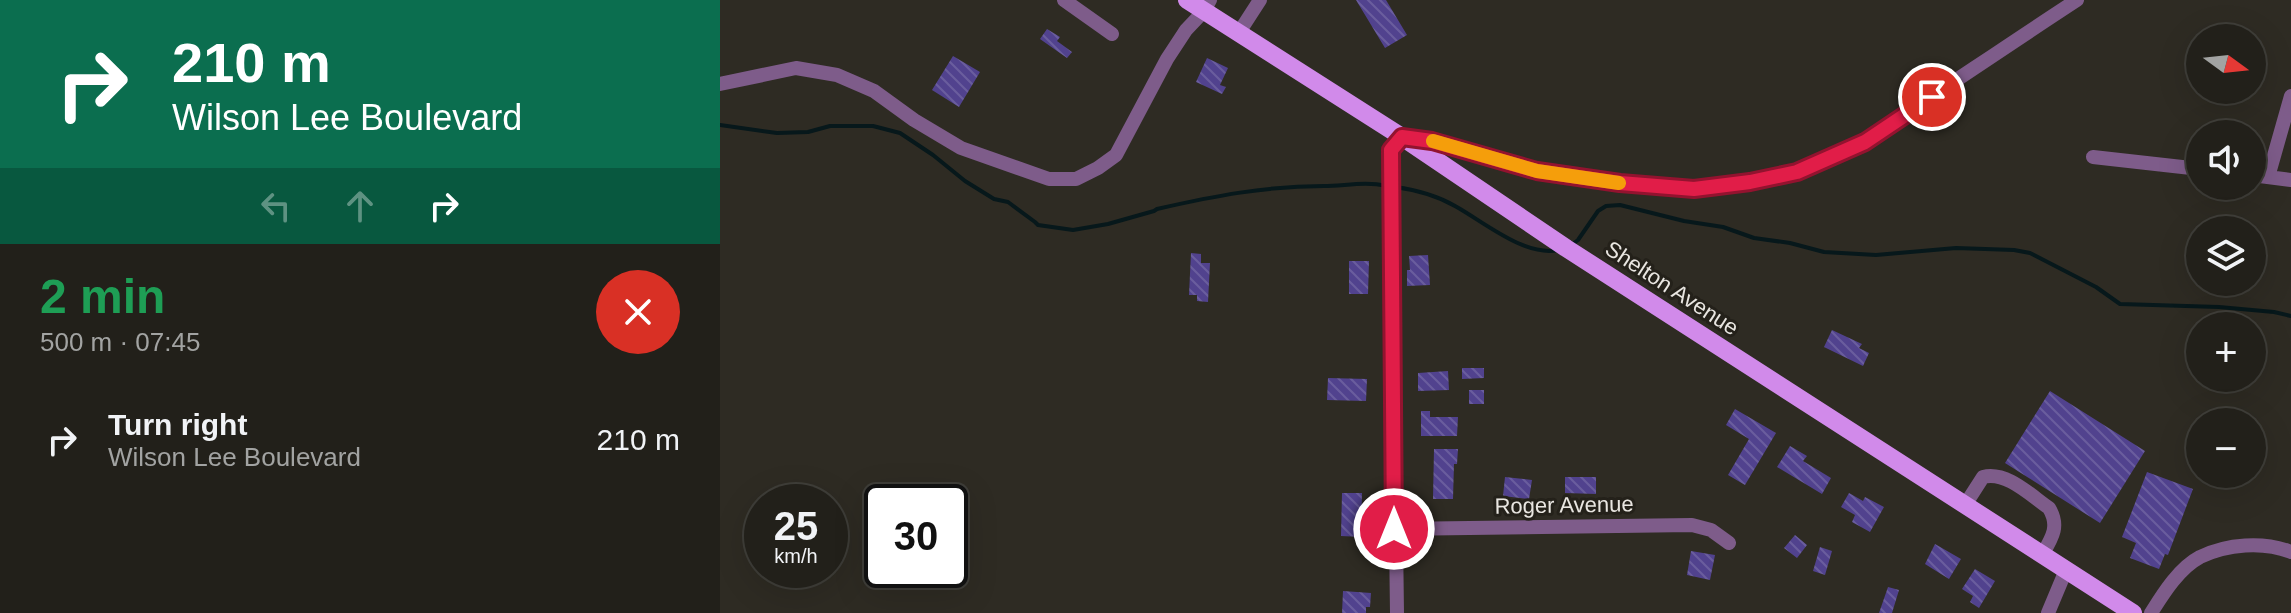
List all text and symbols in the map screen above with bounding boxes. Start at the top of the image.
north arrow [2186,24,2266,104]
map controls [2186,24,2266,488]
text: 210 m [172,31,331,94]
icon: right [40,32,144,136]
pin [1898,63,1966,131]
icon: arrive [1910,75,1954,119]
text: Wilson Lee Boulevard [172,97,522,138]
button: sound [2186,120,2266,200]
icon: left [254,184,298,228]
icon: ahead [338,184,382,228]
icon: right [422,184,466,228]
button: layers [2186,216,2266,296]
street label: Shelton Avenue [1601,236,1743,340]
text: 2 min [40,270,165,323]
button: close [596,270,680,354]
button: + [2186,312,2266,392]
text: 500 m · 07:45 [40,327,200,357]
text: Turn right [108,408,247,441]
button: − [2186,408,2266,488]
icon: right [40,418,84,462]
text: 210 m [597,423,680,456]
text: Wilson Lee Boulevard [108,442,361,472]
speed limit sign: 30 [864,484,968,588]
position arrow [1352,487,1436,571]
street label: Roger Avenue [1494,491,1634,519]
text: 25 [774,504,818,548]
text: km/h [774,545,818,567]

